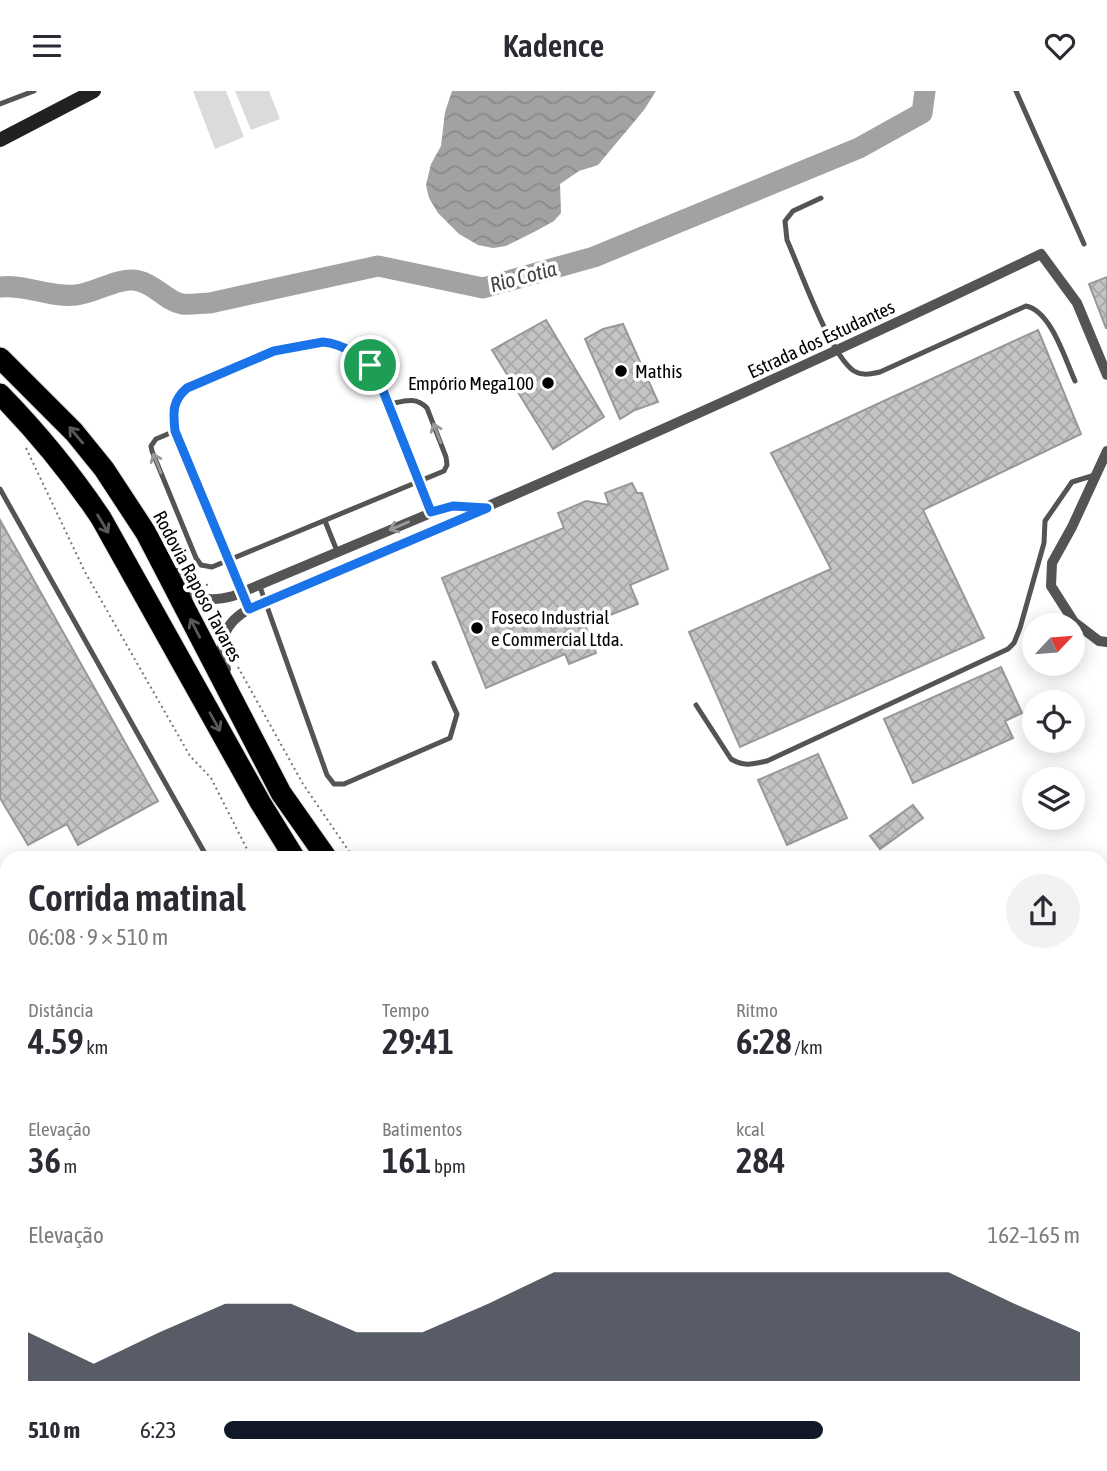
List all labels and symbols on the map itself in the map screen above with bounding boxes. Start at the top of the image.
water label: Rio Cotia [487,256,559,296]
street label: Estrada dos Estudantes [744,295,898,383]
pin [340,335,400,395]
place label: Mathis [635,360,683,382]
marker: Mathis [613,363,629,379]
place label: Empório Mega100 [408,372,534,394]
marker: Empório Mega100 [540,375,556,391]
one-way arrow [429,423,442,444]
one-way arrow [69,426,85,444]
one-way arrow [150,453,163,474]
street label: Rodovia Raposo Tavares [149,507,247,665]
one-way arrow [97,513,111,533]
one-way arrow [388,520,410,533]
place label: Foseco Industrial e Commercial Ltda. [491,606,623,650]
north arrow [1022,613,1085,675]
one-way arrow [188,618,202,639]
marker: Foseco Industrial e Commercial Ltda. [469,620,485,636]
one-way arrow [209,711,222,732]

